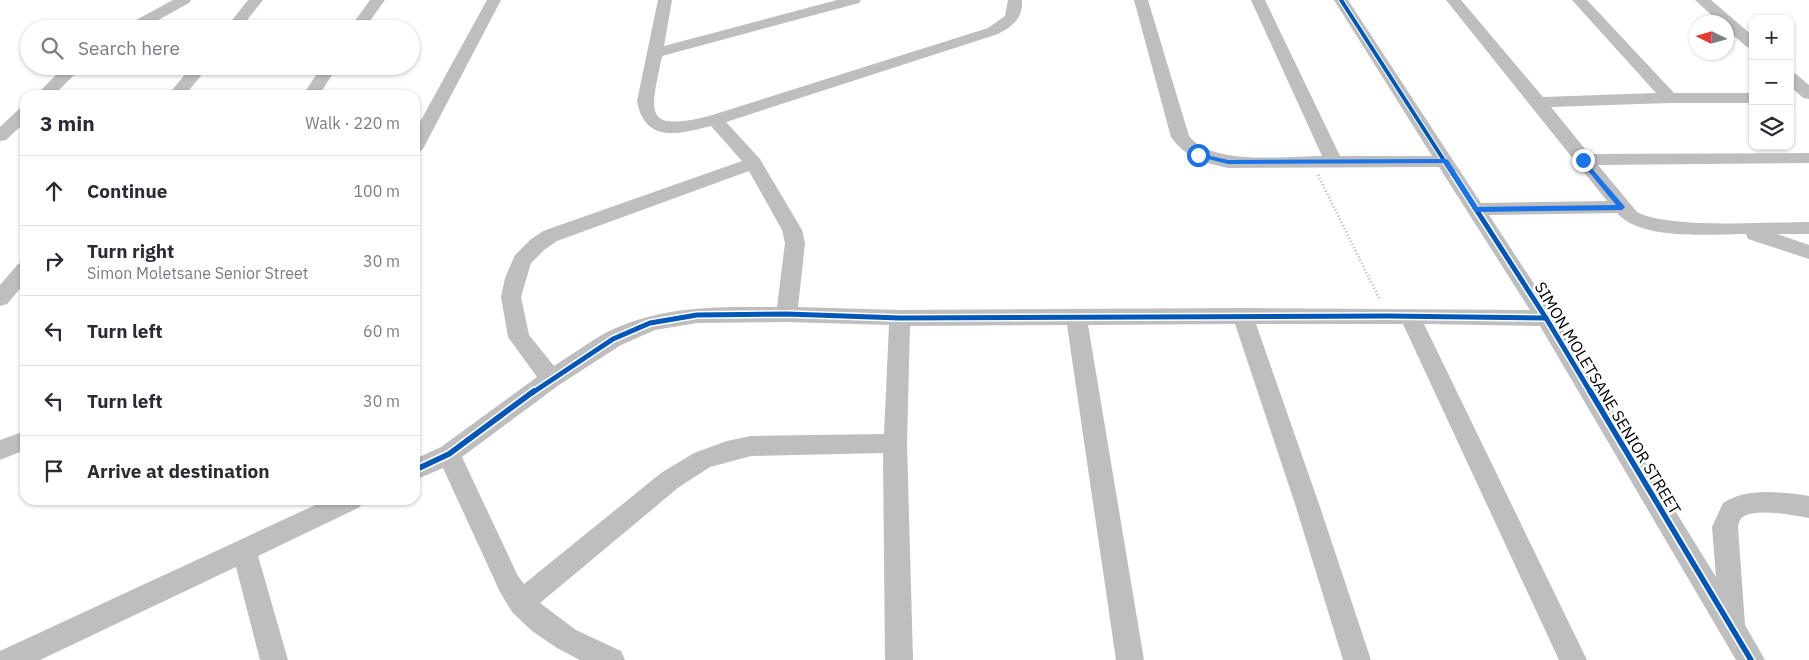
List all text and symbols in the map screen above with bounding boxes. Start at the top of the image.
north arrow [1689,15,1734,60]
map controls [1749,15,1794,150]
button: + [1749,15,1794,60]
search box [20,20,420,75]
icon: search [38,34,66,62]
text: Search here [78,36,180,60]
button: − [1749,60,1794,105]
button: layers [1749,105,1794,150]
text: 3 min [40,109,95,137]
text: Walk · 220 m [305,113,400,133]
route start [1187,144,1210,167]
route end [1572,149,1595,172]
icon: ahead [40,177,68,205]
text: Continue [87,179,167,203]
text: 100 m [353,181,400,201]
text: Turn right [87,239,174,263]
icon: right [40,247,68,275]
text: 30 m [363,251,400,271]
text: Simon Moletsane Senior Street [87,263,308,283]
street label: SIMON MOLETSANE SENIOR STREET [1530,278,1686,518]
icon: left [40,317,68,345]
text: Turn left [87,319,163,343]
text: 60 m [363,321,400,341]
icon: left [40,387,68,415]
text: Turn left [87,389,163,413]
text: 30 m [363,391,400,411]
icon: arrive [40,457,68,485]
text: Arrive at destination [87,459,270,483]

